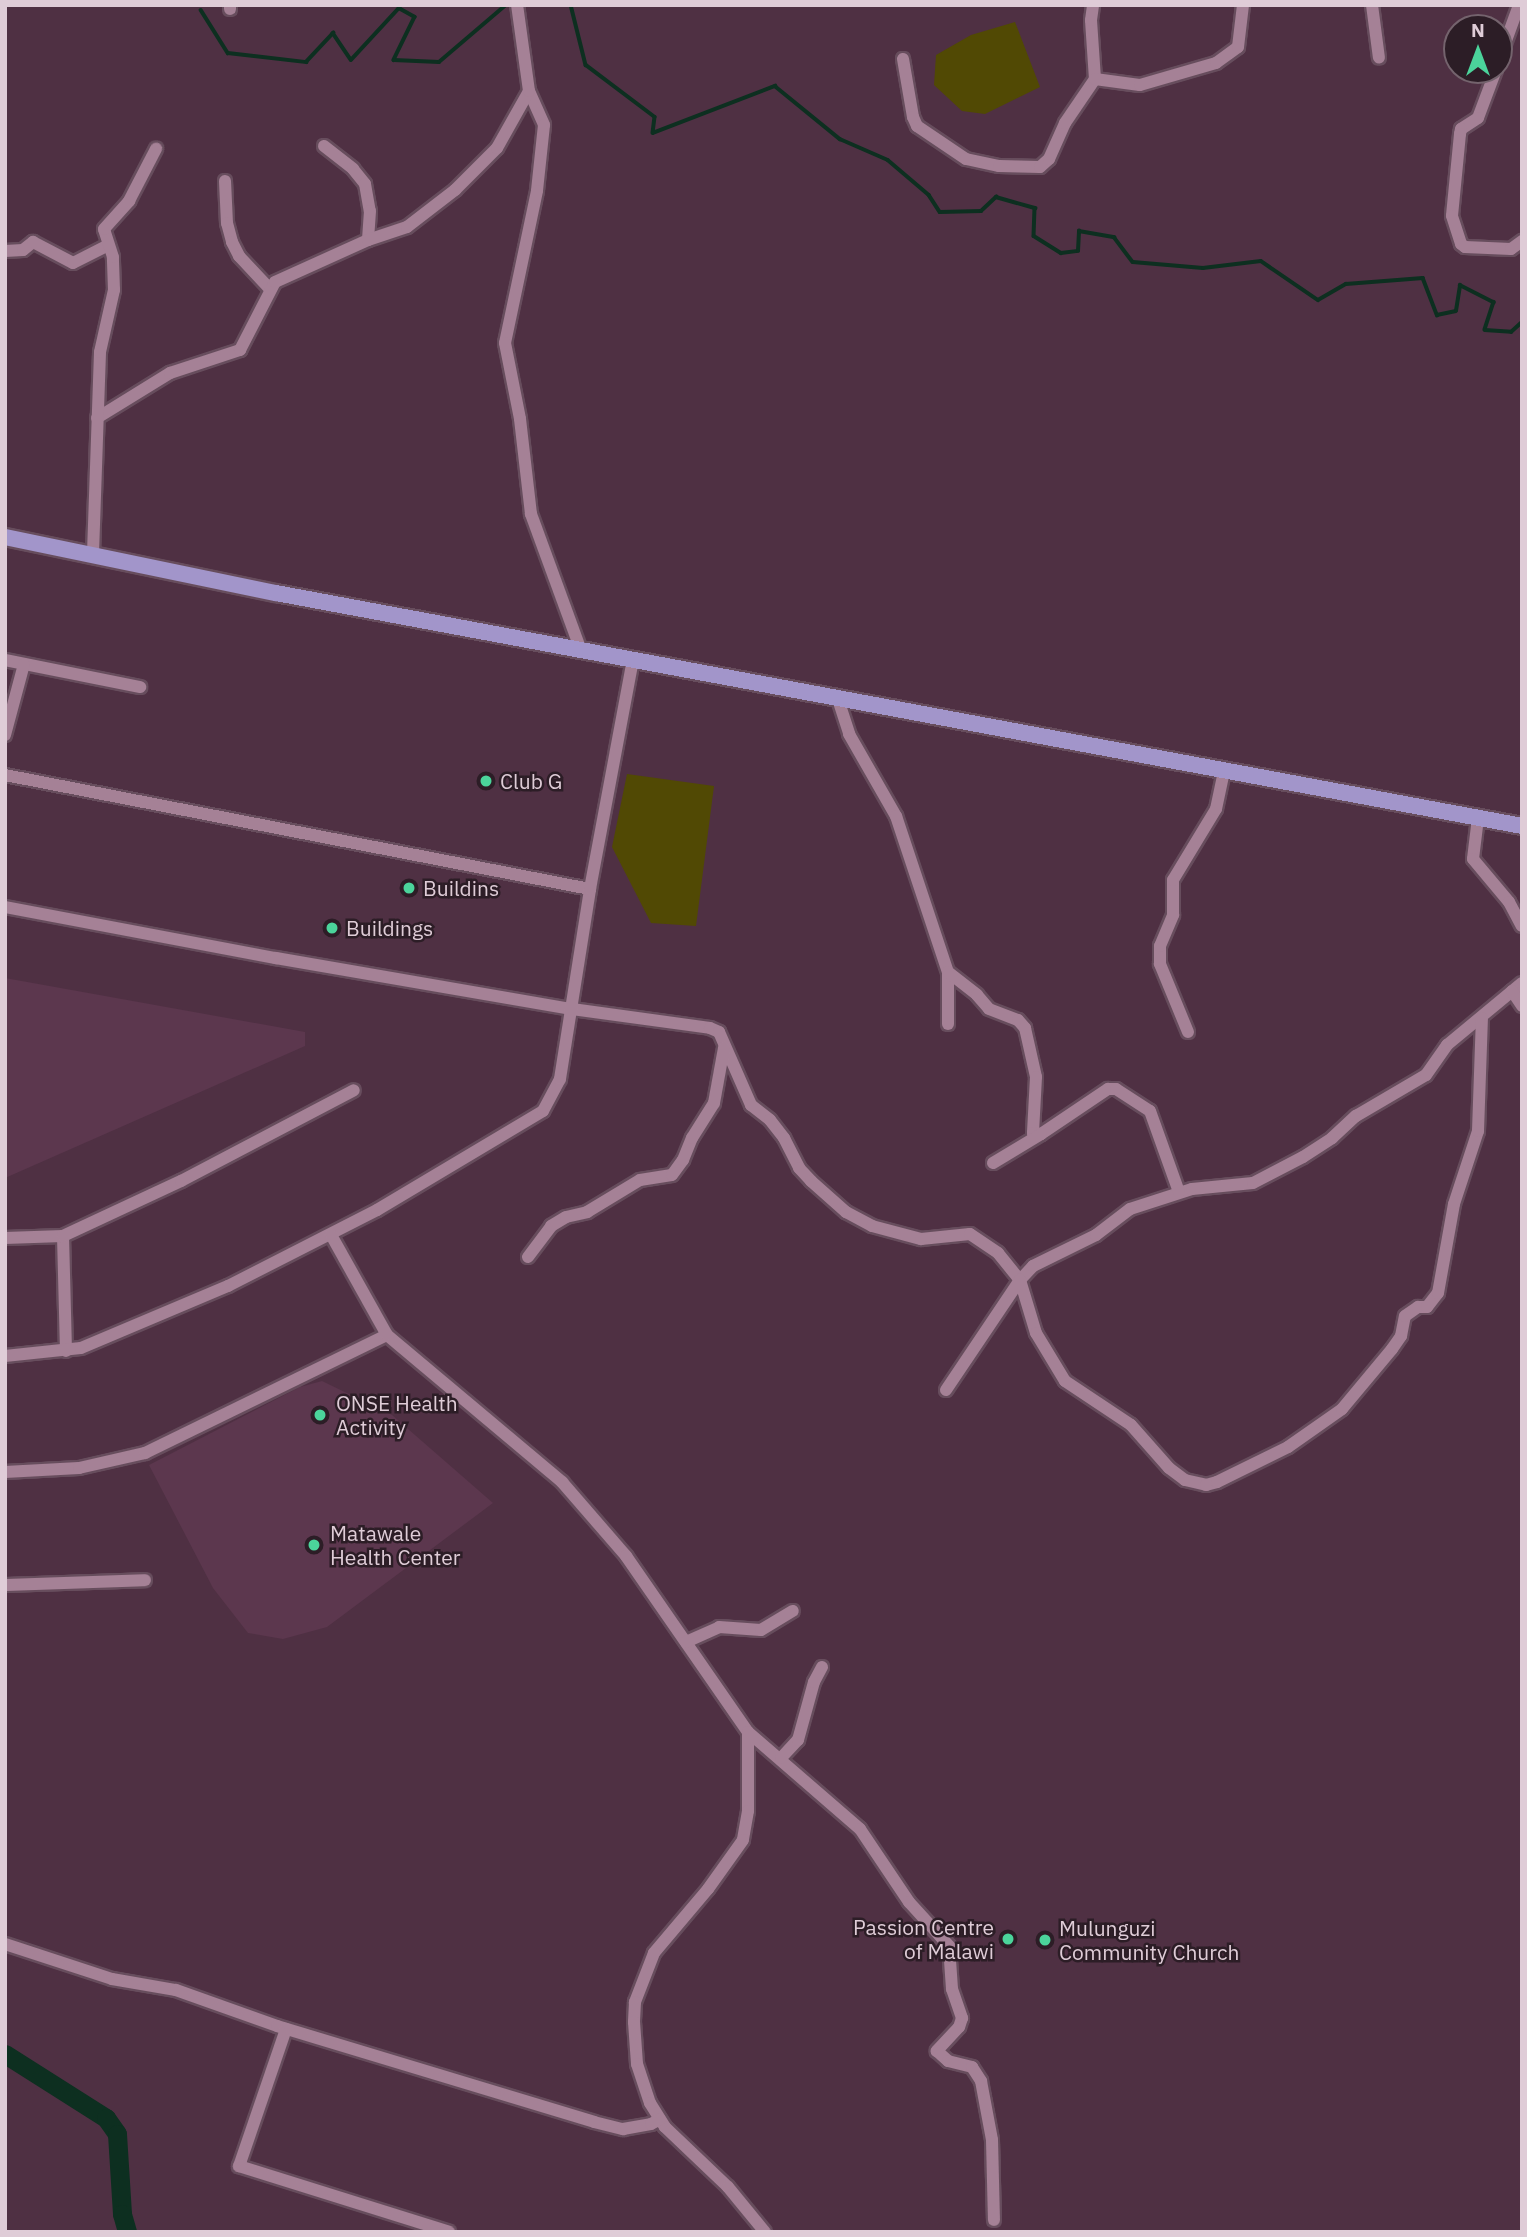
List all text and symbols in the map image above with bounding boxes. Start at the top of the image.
north arrow [1443,14,1513,84]
text: N [1471,18,1485,42]
place label: Club G [500,768,562,794]
marker: Club G [478,773,494,789]
place label: Buildins [423,875,499,901]
marker: Buildins [401,880,417,896]
place label: Buildings [346,915,433,941]
marker: Buildings [324,920,340,936]
place label: ONSE Health Activity [336,1390,458,1440]
marker: ONSE Health Activity [310,1405,330,1425]
place label: Matawale Health Center [330,1520,460,1570]
marker: Matawale Health Center [304,1535,324,1555]
place label: Passion Centre of Malawi [853,1914,994,1964]
place label: Mulunguzi Community Church [1059,1915,1239,1965]
marker: Passion Centre of Malawi [1000,1931,1016,1947]
marker: Mulunguzi Community Church [1037,1932,1053,1948]

